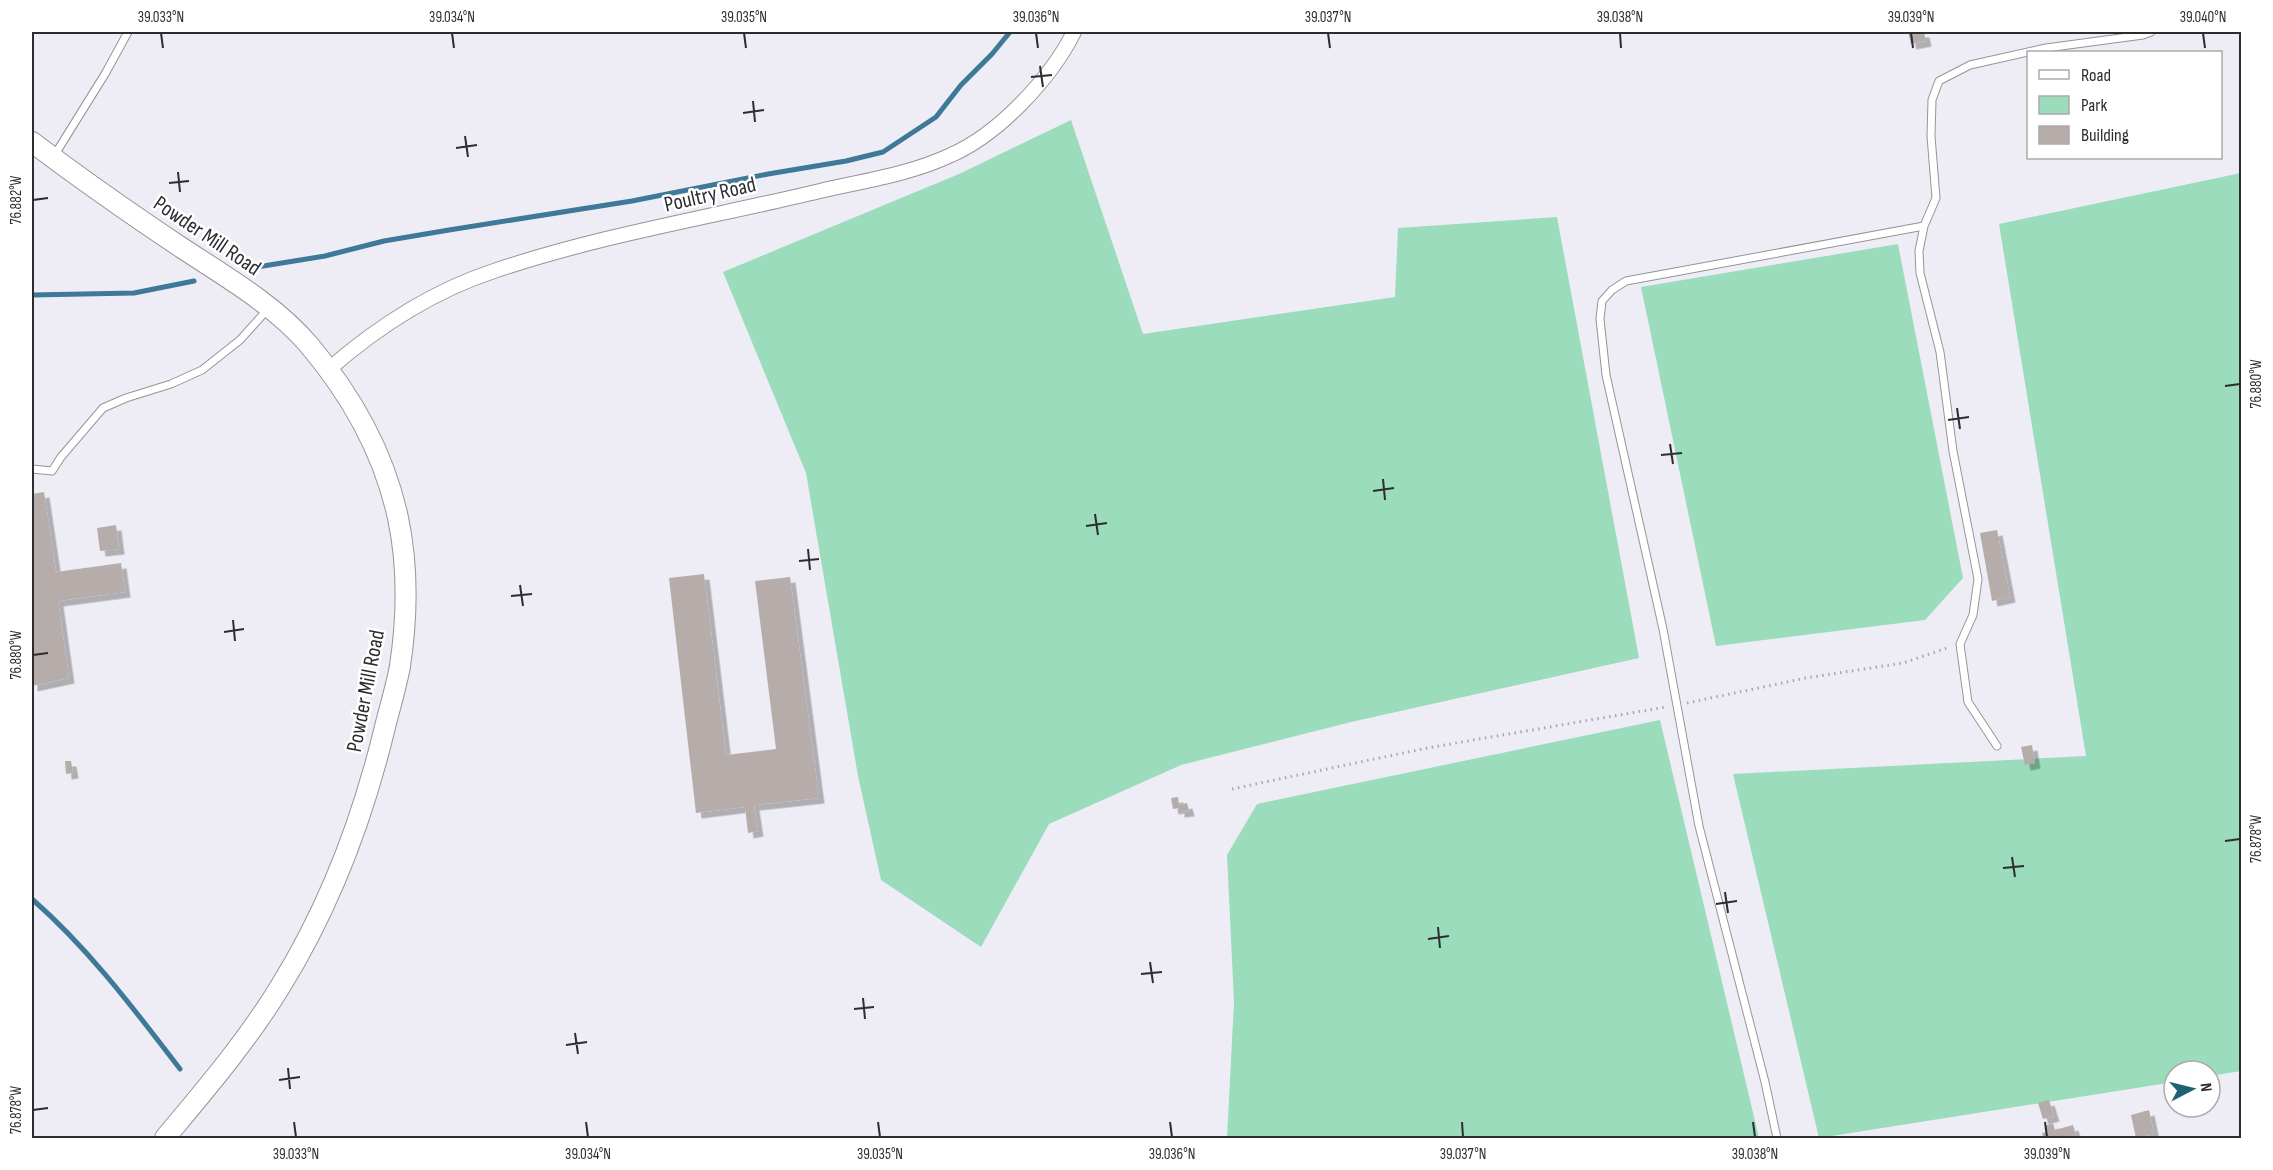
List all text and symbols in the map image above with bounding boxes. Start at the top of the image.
text: 39.033°N [138,8,184,27]
text: 39.034°N [429,8,475,27]
text: 39.035°N [721,8,767,27]
text: 39.036°N [1013,8,1059,27]
text: 39.037°N [1305,8,1351,27]
text: 39.038°N [1597,8,1643,27]
text: 39.039°N [1888,8,1934,27]
text: 39.040°N [2180,8,2226,27]
legend [2027,51,2222,159]
text: Road [2081,65,2111,86]
text: Park [2081,95,2107,116]
text: Building [2081,125,2129,146]
street label: Poultry Road [661,171,759,219]
text: 76.882°W [7,175,26,224]
street label: Powder Mill Road [148,190,266,282]
text: 76.880°W [2247,359,2266,409]
street label: Powder Mill Road [341,628,391,754]
text: 76.880°W [7,630,26,680]
text: 76.878°W [2247,815,2266,863]
north arrow [2162,1059,2222,1119]
text: N [2195,1082,2215,1093]
text: 76.878°W [7,1086,26,1134]
text: 39.033°N [273,1145,319,1164]
text: 39.034°N [565,1145,611,1164]
text: 39.035°N [857,1145,903,1164]
text: 39.036°N [1149,1145,1195,1164]
text: 39.037°N [1440,1145,1486,1164]
text: 39.038°N [1732,1145,1778,1164]
text: 39.039°N [2024,1145,2070,1164]

